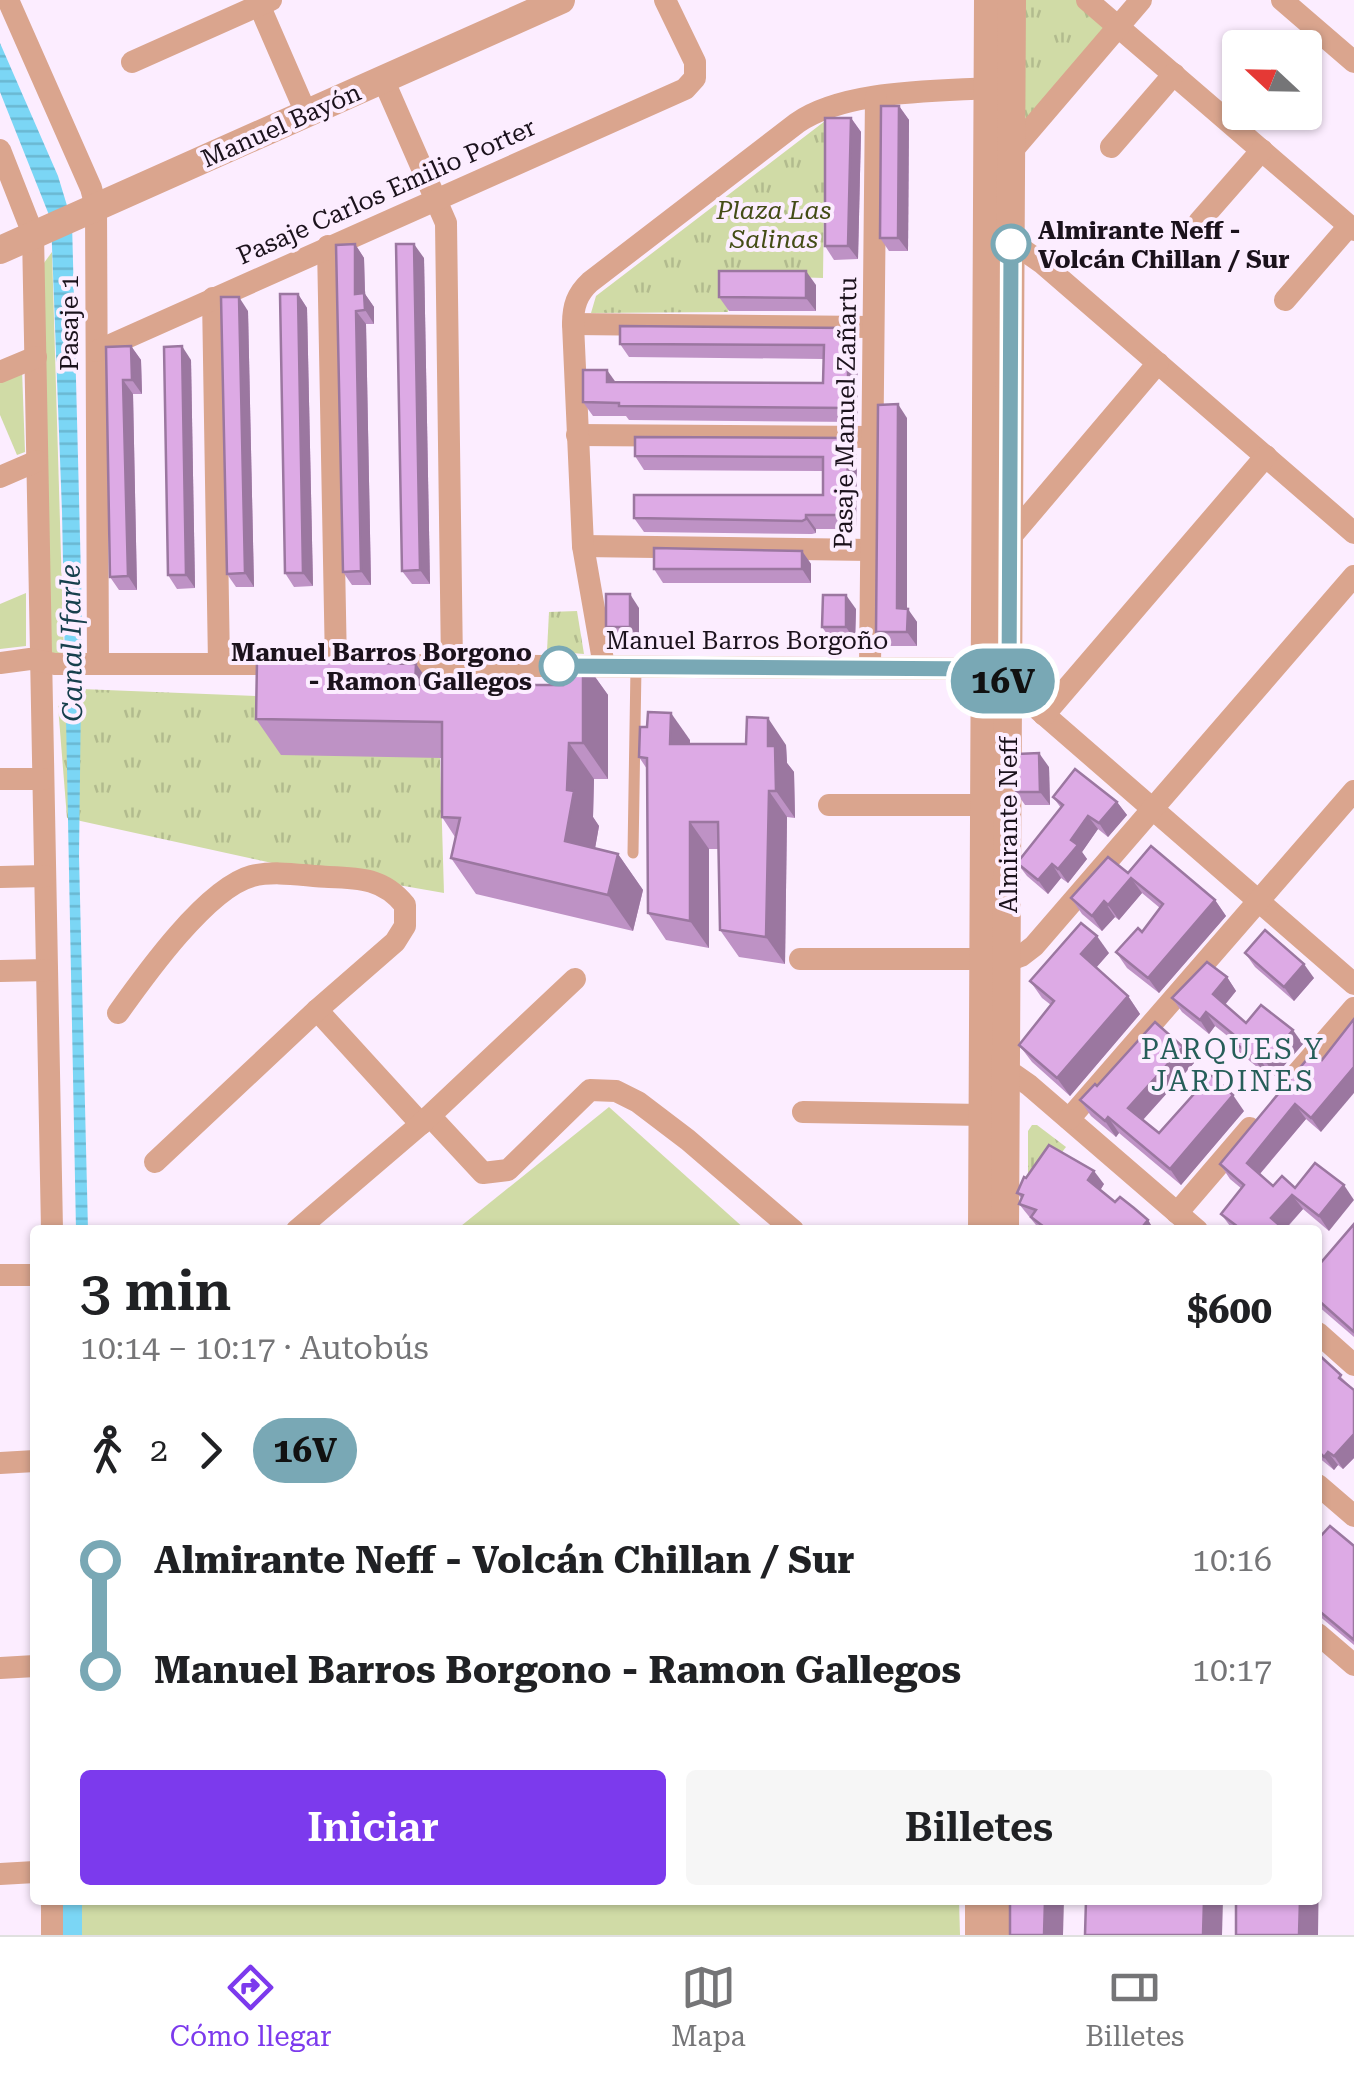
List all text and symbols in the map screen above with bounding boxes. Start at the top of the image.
north arrow [1222,30,1322,130]
map controls [1222,30,1322,130]
street label: Manuel Bayón [197,77,365,174]
street label: Pasaje Carlos Emilio Porter [233,112,540,271]
park label: Plaza Las Salinas [716,196,831,254]
place label: Almirante Neff - Volcán Chillan / Sur [1038,216,1290,274]
marker: Almirante Neff - Volcán Chillan / Sur [992,225,1030,263]
street label: Pasaje 1 [55,275,84,371]
street label: Pasaje Manuel Zañartu [829,276,862,549]
water label: Canal Ifarle [54,564,89,722]
street label: Manuel Barros Borgoño [606,626,888,655]
place label: Manuel Barros Borgono - Ramon Gallegos [231,638,532,696]
marker: Manuel Barros Borgono - Ramon Gallegos [540,647,578,685]
line badge: 16V [946,648,1060,714]
text: 16V [971,661,1035,702]
street label: Almirante Neff [994,736,1023,913]
district label: PARQUES Y JARDINES [1141,1033,1325,1098]
text: 3 min [80,1259,231,1323]
text: $600 [1187,1288,1272,1332]
text: 10:14 – 10:17 · Autobús [80,1329,429,1367]
icon: walk [80,1423,135,1478]
icon: forward [183,1423,238,1478]
text: 16V [273,1430,337,1471]
text: 2 [150,1431,168,1469]
text: Almirante Neff - Volcán Chillan / Sur [154,1538,855,1582]
text: 10:16 [1192,1541,1272,1579]
text: Manuel Barros Borgono - Ramon Gallegos [154,1648,961,1692]
text: 10:17 [1192,1651,1272,1689]
button: Iniciar [80,1770,666,1885]
button: Billetes [686,1770,1272,1885]
tab: Cómo llegar [170,1960,332,2053]
tab: Mapa [671,1960,746,2053]
tab: Billetes [1085,1960,1184,2053]

